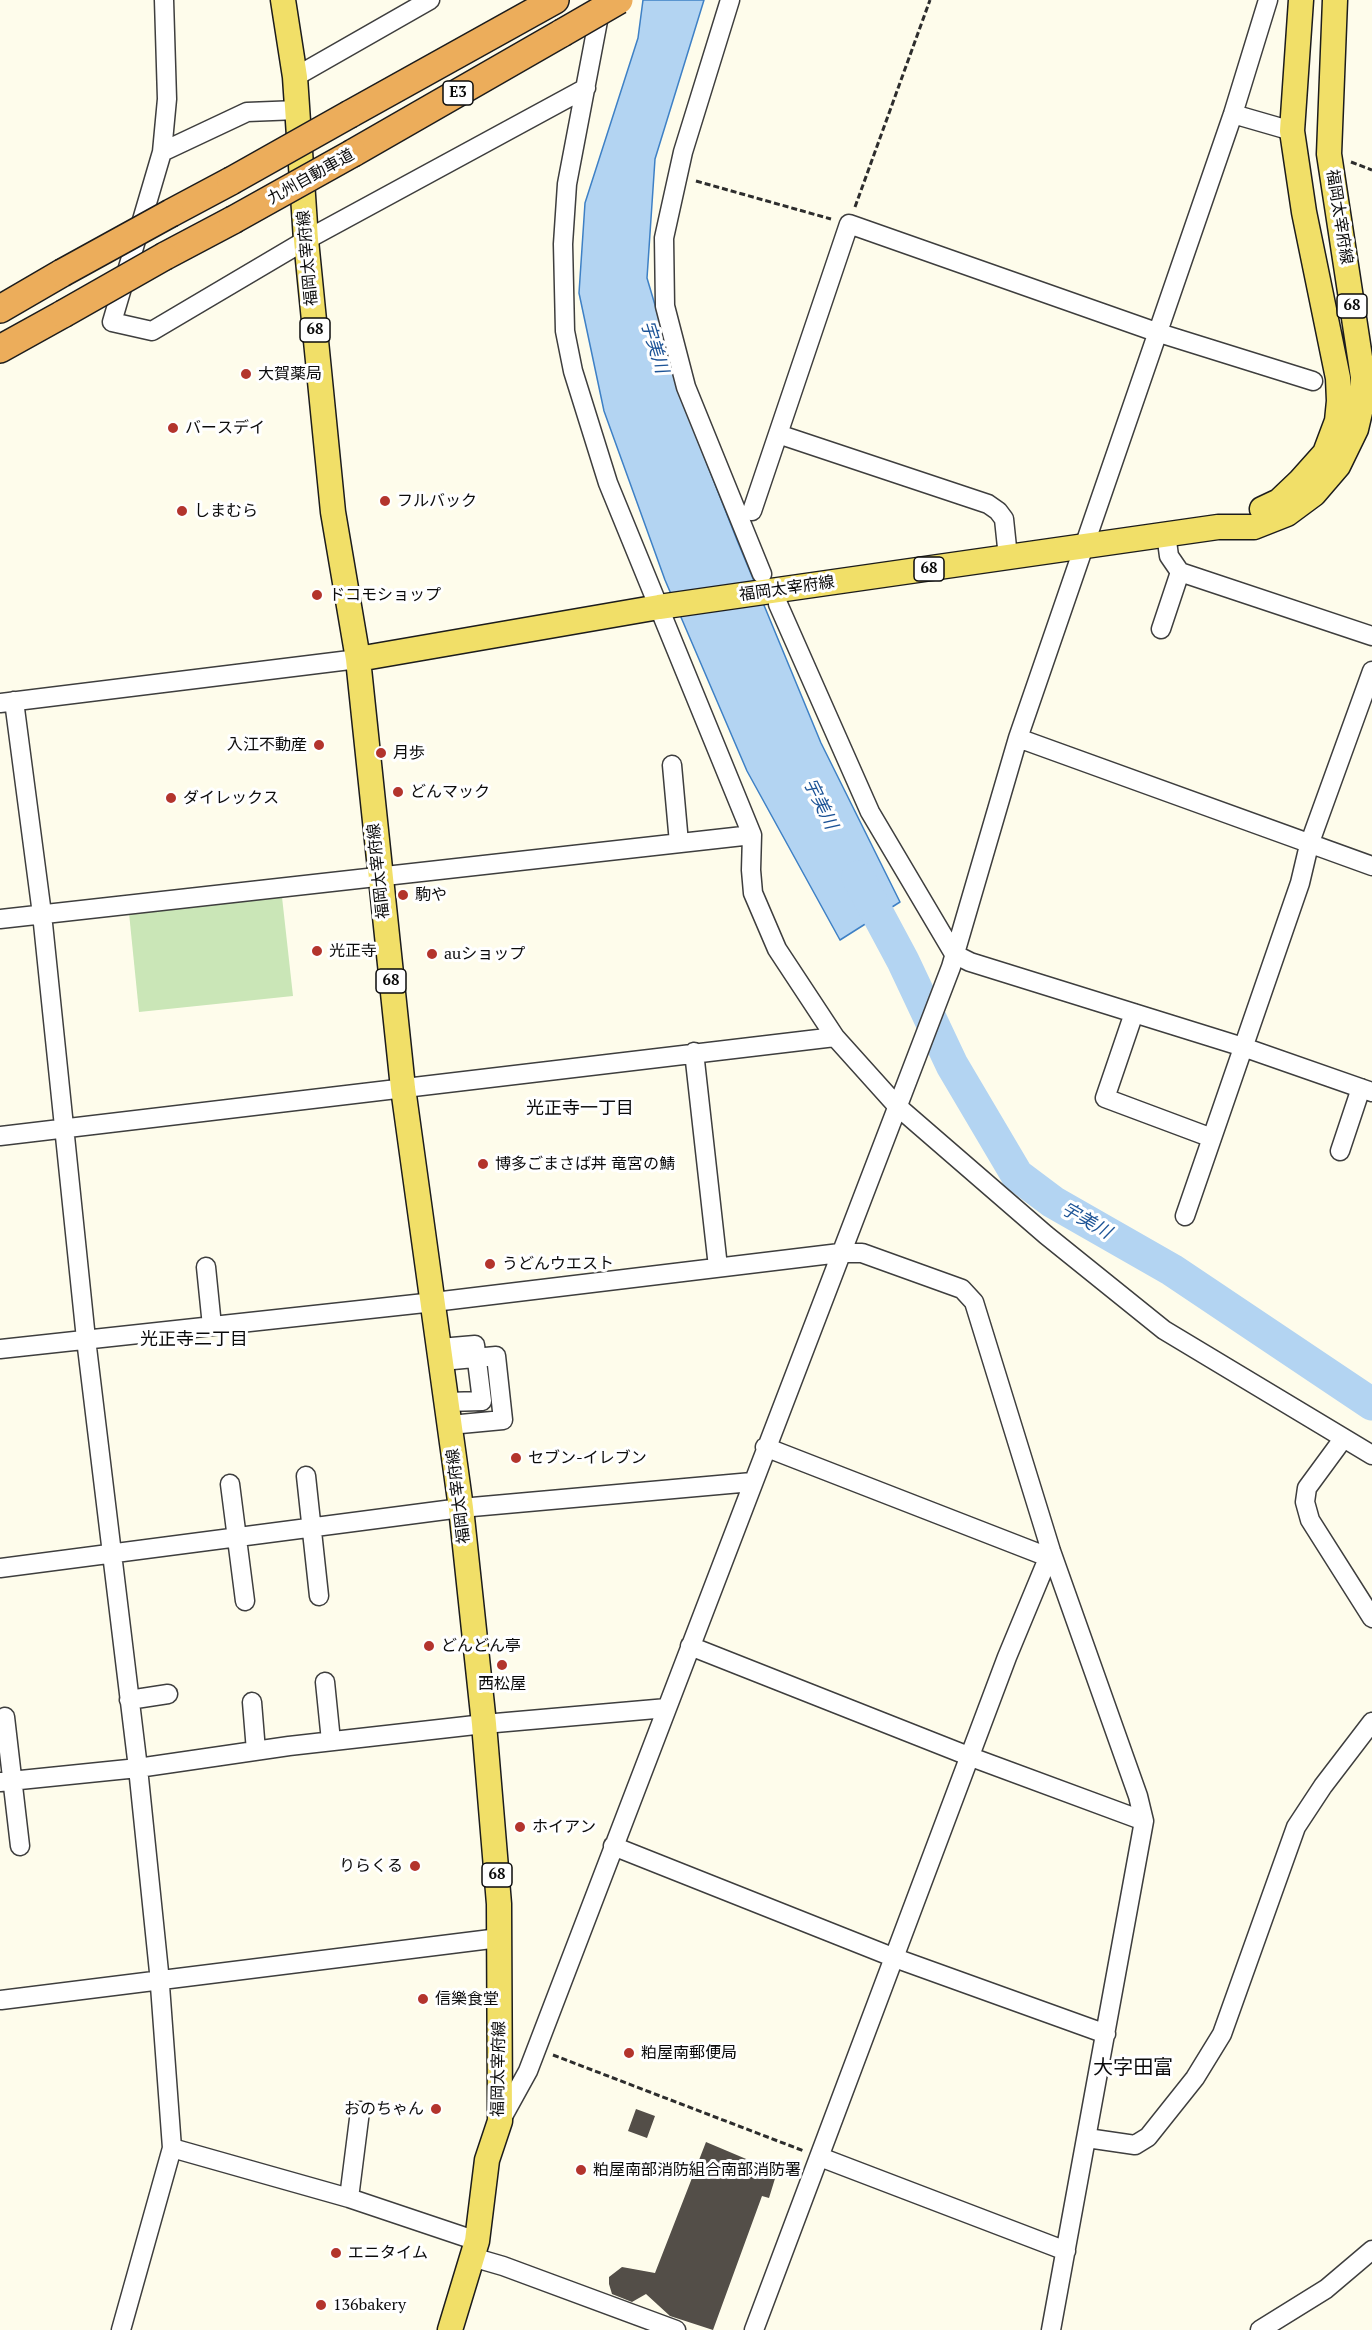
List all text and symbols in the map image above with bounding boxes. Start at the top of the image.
road number: E3 [443,81,473,105]
street label: 九州自動車道 [264,145,358,209]
street label: 福岡太宰府線 [1322,168,1356,266]
street label: 福岡太宰府線 [294,209,322,307]
road number: 68 [1337,294,1367,318]
road number: 68 [300,318,330,342]
water label: 宇美川 [636,318,672,376]
place label: 大賀薬局 [258,364,322,384]
marker: 大賀薬局 [239,367,253,381]
place label: バースデイ [185,418,265,438]
marker: バースデイ [166,421,180,435]
place label: フルバック [397,491,477,511]
marker: フルバック [378,494,392,508]
place label: しまむら [194,501,258,521]
marker: しまむら [175,504,189,518]
road number: 68 [914,557,944,581]
street label: 福岡太宰府線 [738,573,836,605]
place label: ドコモショップ [329,585,441,605]
marker: ドコモショップ [310,588,324,602]
place label: 入江不動産 [227,735,307,755]
marker: 入江不動産 [312,738,326,752]
place label: 月歩 [393,743,425,763]
marker: 月歩 [374,746,388,760]
water label: 宇美川 [798,775,842,833]
place label: どんマック [410,782,490,802]
marker: どんマック [391,785,405,799]
place label: ダイレックス [183,788,279,808]
marker: ダイレックス [164,791,178,805]
street label: 福岡太宰府線 [364,822,394,920]
place label: 駒や [415,885,447,905]
marker: 駒や [396,888,410,902]
place label: 光正寺 [329,941,377,961]
marker: 光正寺 [310,944,324,958]
place label: auショップ [444,944,525,964]
marker: auショップ [425,947,439,961]
road number: 68 [376,969,406,993]
district label: 光正寺一丁目 [526,1098,634,1120]
place label: 博多ごまさば丼 竜宮の鯖 [495,1154,675,1174]
marker: 博多ごまさば丼 竜宮の鯖 [476,1157,490,1171]
water label: 宇美川 [1057,1198,1115,1244]
place label: うどんウエスト [502,1254,614,1274]
marker: うどんウエスト [483,1257,497,1271]
district label: 光正寺二丁目 [140,1329,248,1351]
street label: 福岡太宰府線 [444,1447,474,1545]
place label: セブン-イレブン [528,1448,647,1468]
marker: セブン-イレブン [509,1451,523,1465]
place label: どんどん亭 [441,1636,521,1656]
marker: どんどん亭 [422,1639,436,1653]
marker: 西松屋 [495,1658,509,1672]
place label: 西松屋 [478,1674,526,1694]
place label: ホイアン [532,1817,596,1837]
marker: ホイアン [513,1820,527,1834]
place label: りらくる [339,1856,403,1876]
marker: りらくる [408,1859,422,1873]
road number: 68 [482,1863,512,1887]
place label: 信樂食堂 [435,1989,499,2009]
marker: 信樂食堂 [416,1992,430,2006]
street label: 福岡太宰府線 [489,2021,509,2117]
place label: 粕屋南郵便局 [641,2043,737,2063]
marker: 粕屋南郵便局 [622,2046,636,2060]
district label: 大字田富 [1093,2056,1173,2080]
place label: おのちゃん [344,2099,424,2119]
marker: おのちゃん [429,2102,443,2116]
place label: 粕屋南部消防組合南部消防署 [593,2160,801,2180]
marker: 粕屋南部消防組合南部消防署 [574,2163,588,2177]
place label: エニタイム [348,2243,428,2263]
marker: エニタイム [329,2246,343,2260]
place label: 136bakery [333,2295,406,2315]
marker: 136bakery [314,2298,328,2312]

